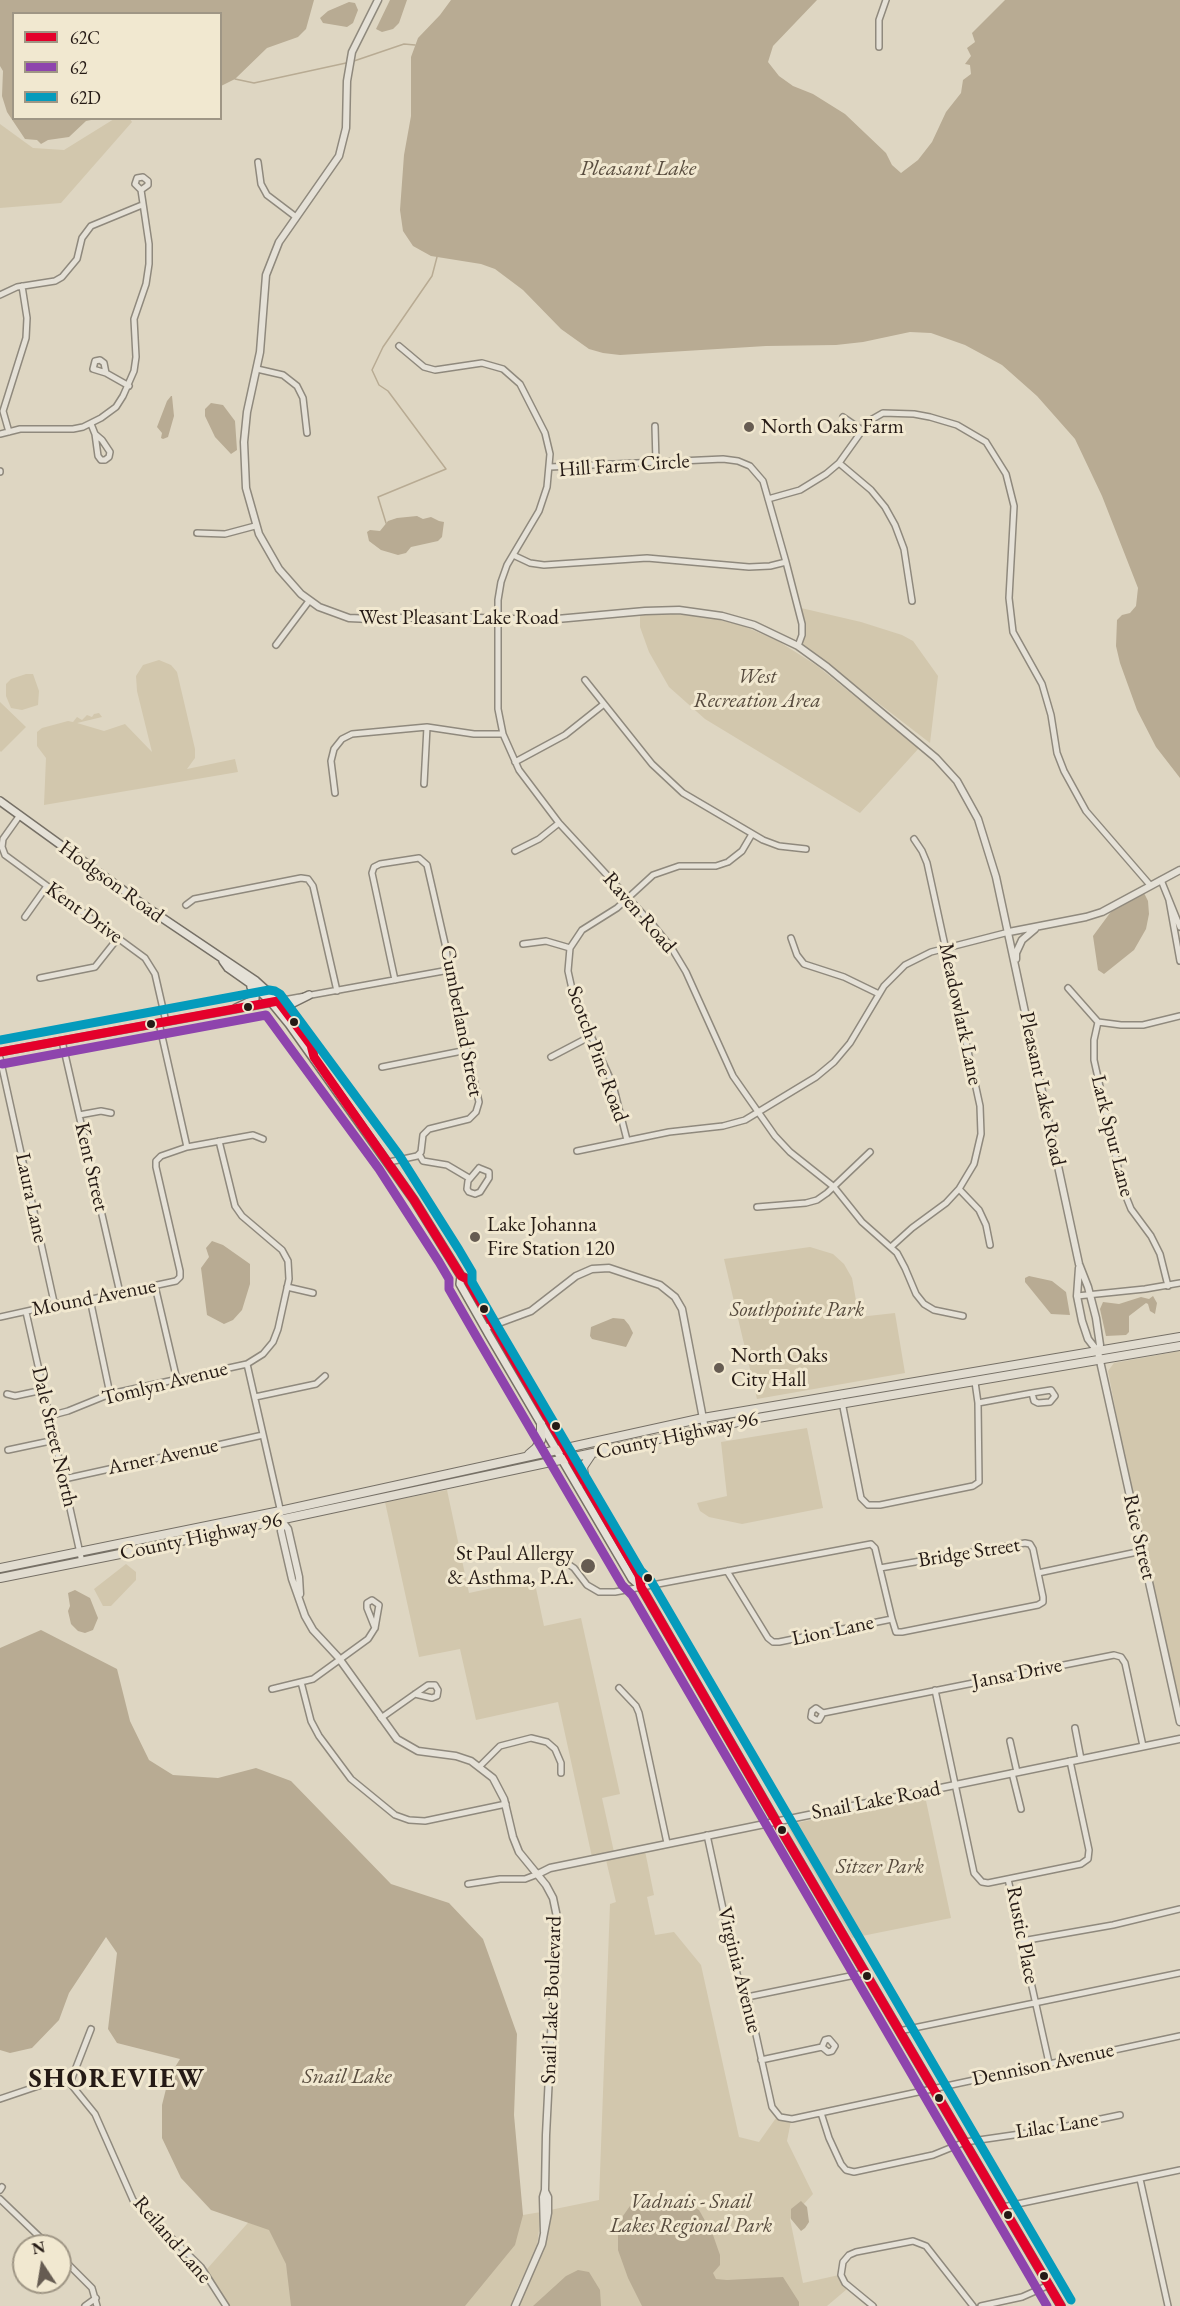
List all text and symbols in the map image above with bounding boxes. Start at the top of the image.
legend [12,12,222,120]
text: 62C [70,26,100,49]
text: 62 [70,56,87,79]
text: 62D [70,86,101,109]
water label: Pleasant Lake [580,156,696,182]
place label: North Oaks Farm [761,414,904,440]
marker: North Oaks Farm [742,420,756,434]
street label: Hill Farm Circle [558,449,690,483]
street label: West Pleasant Lake Road [359,605,559,631]
park label: West Recreation Area [693,664,821,714]
street label: Hodgson Road [54,835,168,929]
street label: Raven Road [597,867,681,959]
street label: Kent Drive [41,877,127,949]
street label: Meadowlark Lane [933,941,987,1087]
street label: Cumberland Street [434,943,488,1099]
street label: Scotch Pine Road [561,983,633,1125]
unlabelled marker [242,1001,254,1013]
street label: Pleasant Lake Road [1013,1010,1071,1168]
unlabelled marker [288,1016,300,1028]
unlabelled marker [145,1018,157,1030]
street label: Lark Spur Lane [1085,1073,1139,1199]
street label: Kent Street [69,1120,113,1214]
street label: Laura Lane [9,1151,53,1245]
place label: Lake Johanna Fire Station 120 [487,1212,615,1262]
marker: Lake Johanna Fire Station 120 [468,1230,482,1244]
street label: Mound Avenue [30,1274,158,1322]
park label: Southpointe Park [730,1297,864,1323]
unlabelled marker [478,1303,490,1315]
place label: North Oaks City Hall [731,1343,828,1393]
street label: Tomlyn Avenue [100,1356,230,1412]
marker: North Oaks City Hall [712,1361,726,1375]
street label: Dale Street North [26,1364,82,1510]
street label: County Highway 96 [594,1407,760,1465]
unlabelled marker [550,1420,562,1432]
street label: Arner Avenue [105,1433,221,1481]
street label: Rice Street [1117,1492,1161,1582]
street label: County Highway 96 [118,1508,284,1566]
street label: Bridge Street [916,1533,1022,1573]
place label: St Paul Allergy & Asthma, P.A. [447,1541,574,1591]
marker: St Paul Allergy & Asthma, P.A. [579,1557,597,1575]
unlabelled marker [642,1572,654,1584]
street label: Lion Lane [790,1610,876,1652]
street label: Jansa Drive [970,1653,1064,1695]
street label: Snail Lake Road [810,1776,942,1826]
unlabelled marker [776,1824,788,1836]
park label: Sitzer Park [836,1854,924,1880]
street label: Rustic Place [1000,1884,1044,1986]
street label: Virginia Avenue [711,1904,767,2036]
street label: Snail Lake Boulevard [536,1915,568,2085]
unlabelled marker [861,1970,873,1982]
street label: Dennison Avenue [970,2038,1116,2092]
district label: SHOREVIEW [29,2064,205,2096]
water label: Snail Lake [302,2064,392,2090]
unlabelled marker [933,2092,945,2104]
street label: Lilac Lane [1014,2107,1100,2145]
park label: Vadnais - Snail Lakes Regional Park [610,2189,772,2239]
street label: Reiland Lane [127,2191,217,2289]
unlabelled marker [1002,2209,1014,2221]
north arrow [12,2234,72,2294]
text: N [30,2236,47,2259]
unlabelled marker [1038,2270,1050,2282]

